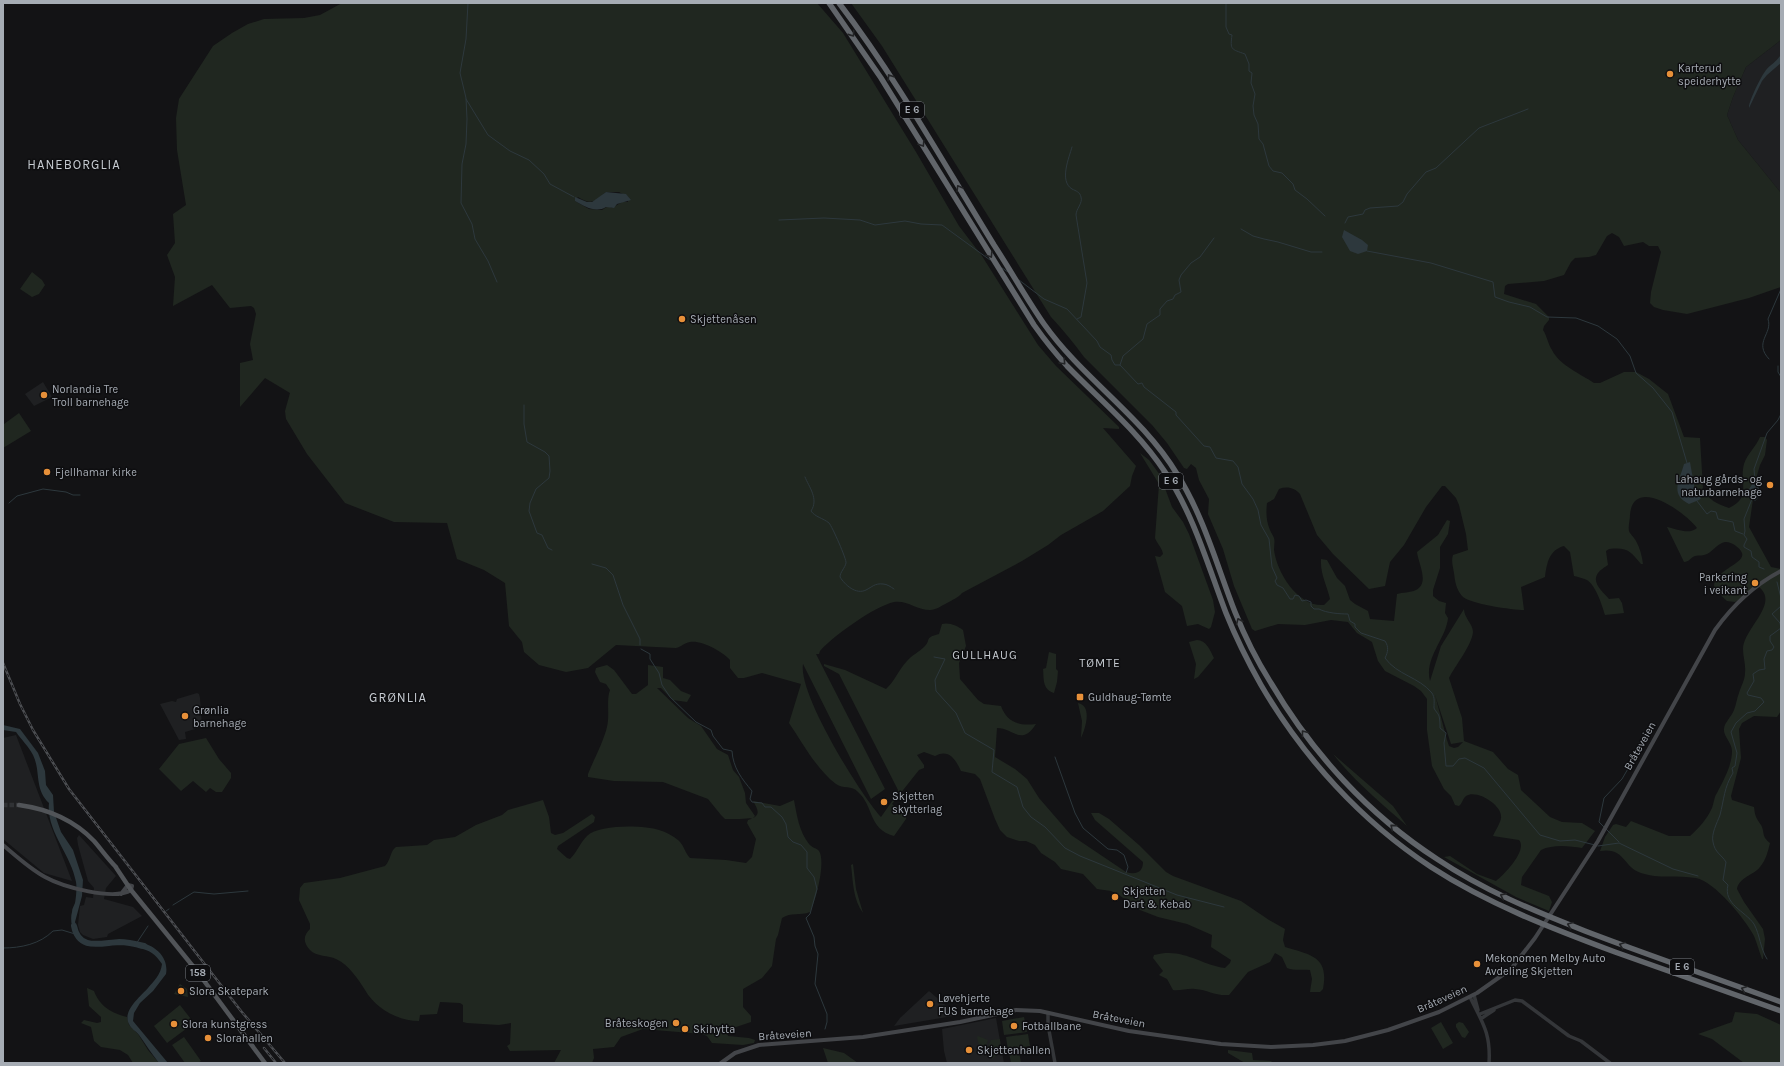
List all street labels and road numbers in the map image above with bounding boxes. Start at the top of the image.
road number: E 6 [900,102,924,118]
road number: E 6 [1159,473,1183,489]
street label: Bråteveien [1621,719,1659,773]
road number: E 6 [1670,959,1694,975]
road number: 158 [186,965,210,981]
street label: Bråteveien [1415,982,1469,1016]
street label: Bråteveien [1092,1008,1146,1030]
street label: Bråteveien [758,1027,812,1043]

